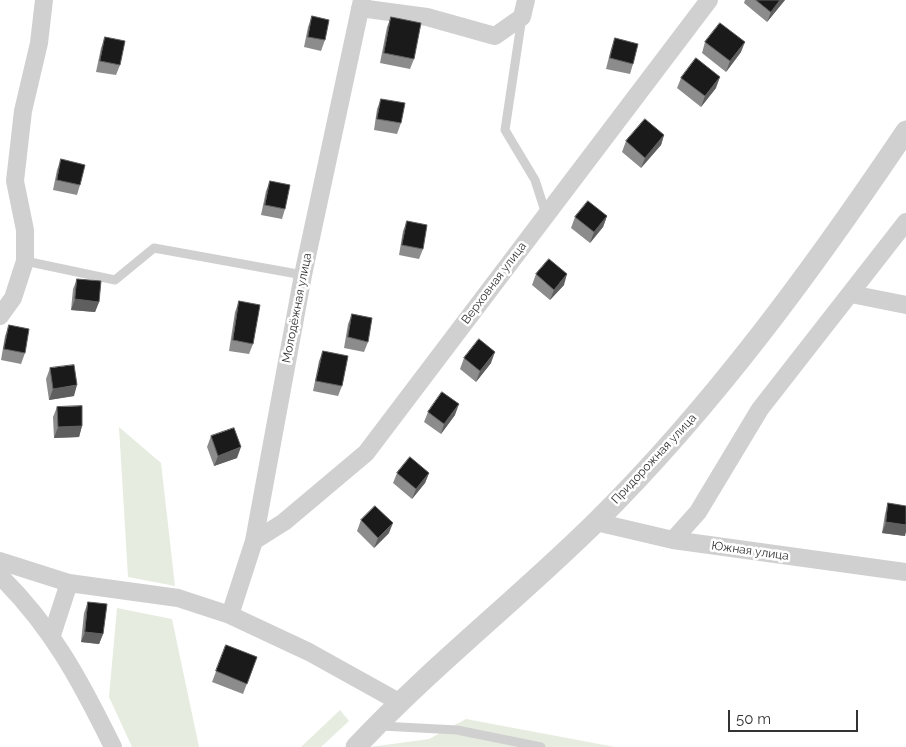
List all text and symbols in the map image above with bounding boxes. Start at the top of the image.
street label: Верховная улица [459,239,529,327]
street label: Молодёжная улица [279,252,315,364]
street label: Придорожная улица [609,411,699,507]
street label: Южная улица [710,538,790,564]
scale bar [731,700,861,732]
text: 50 m [736,710,771,728]

